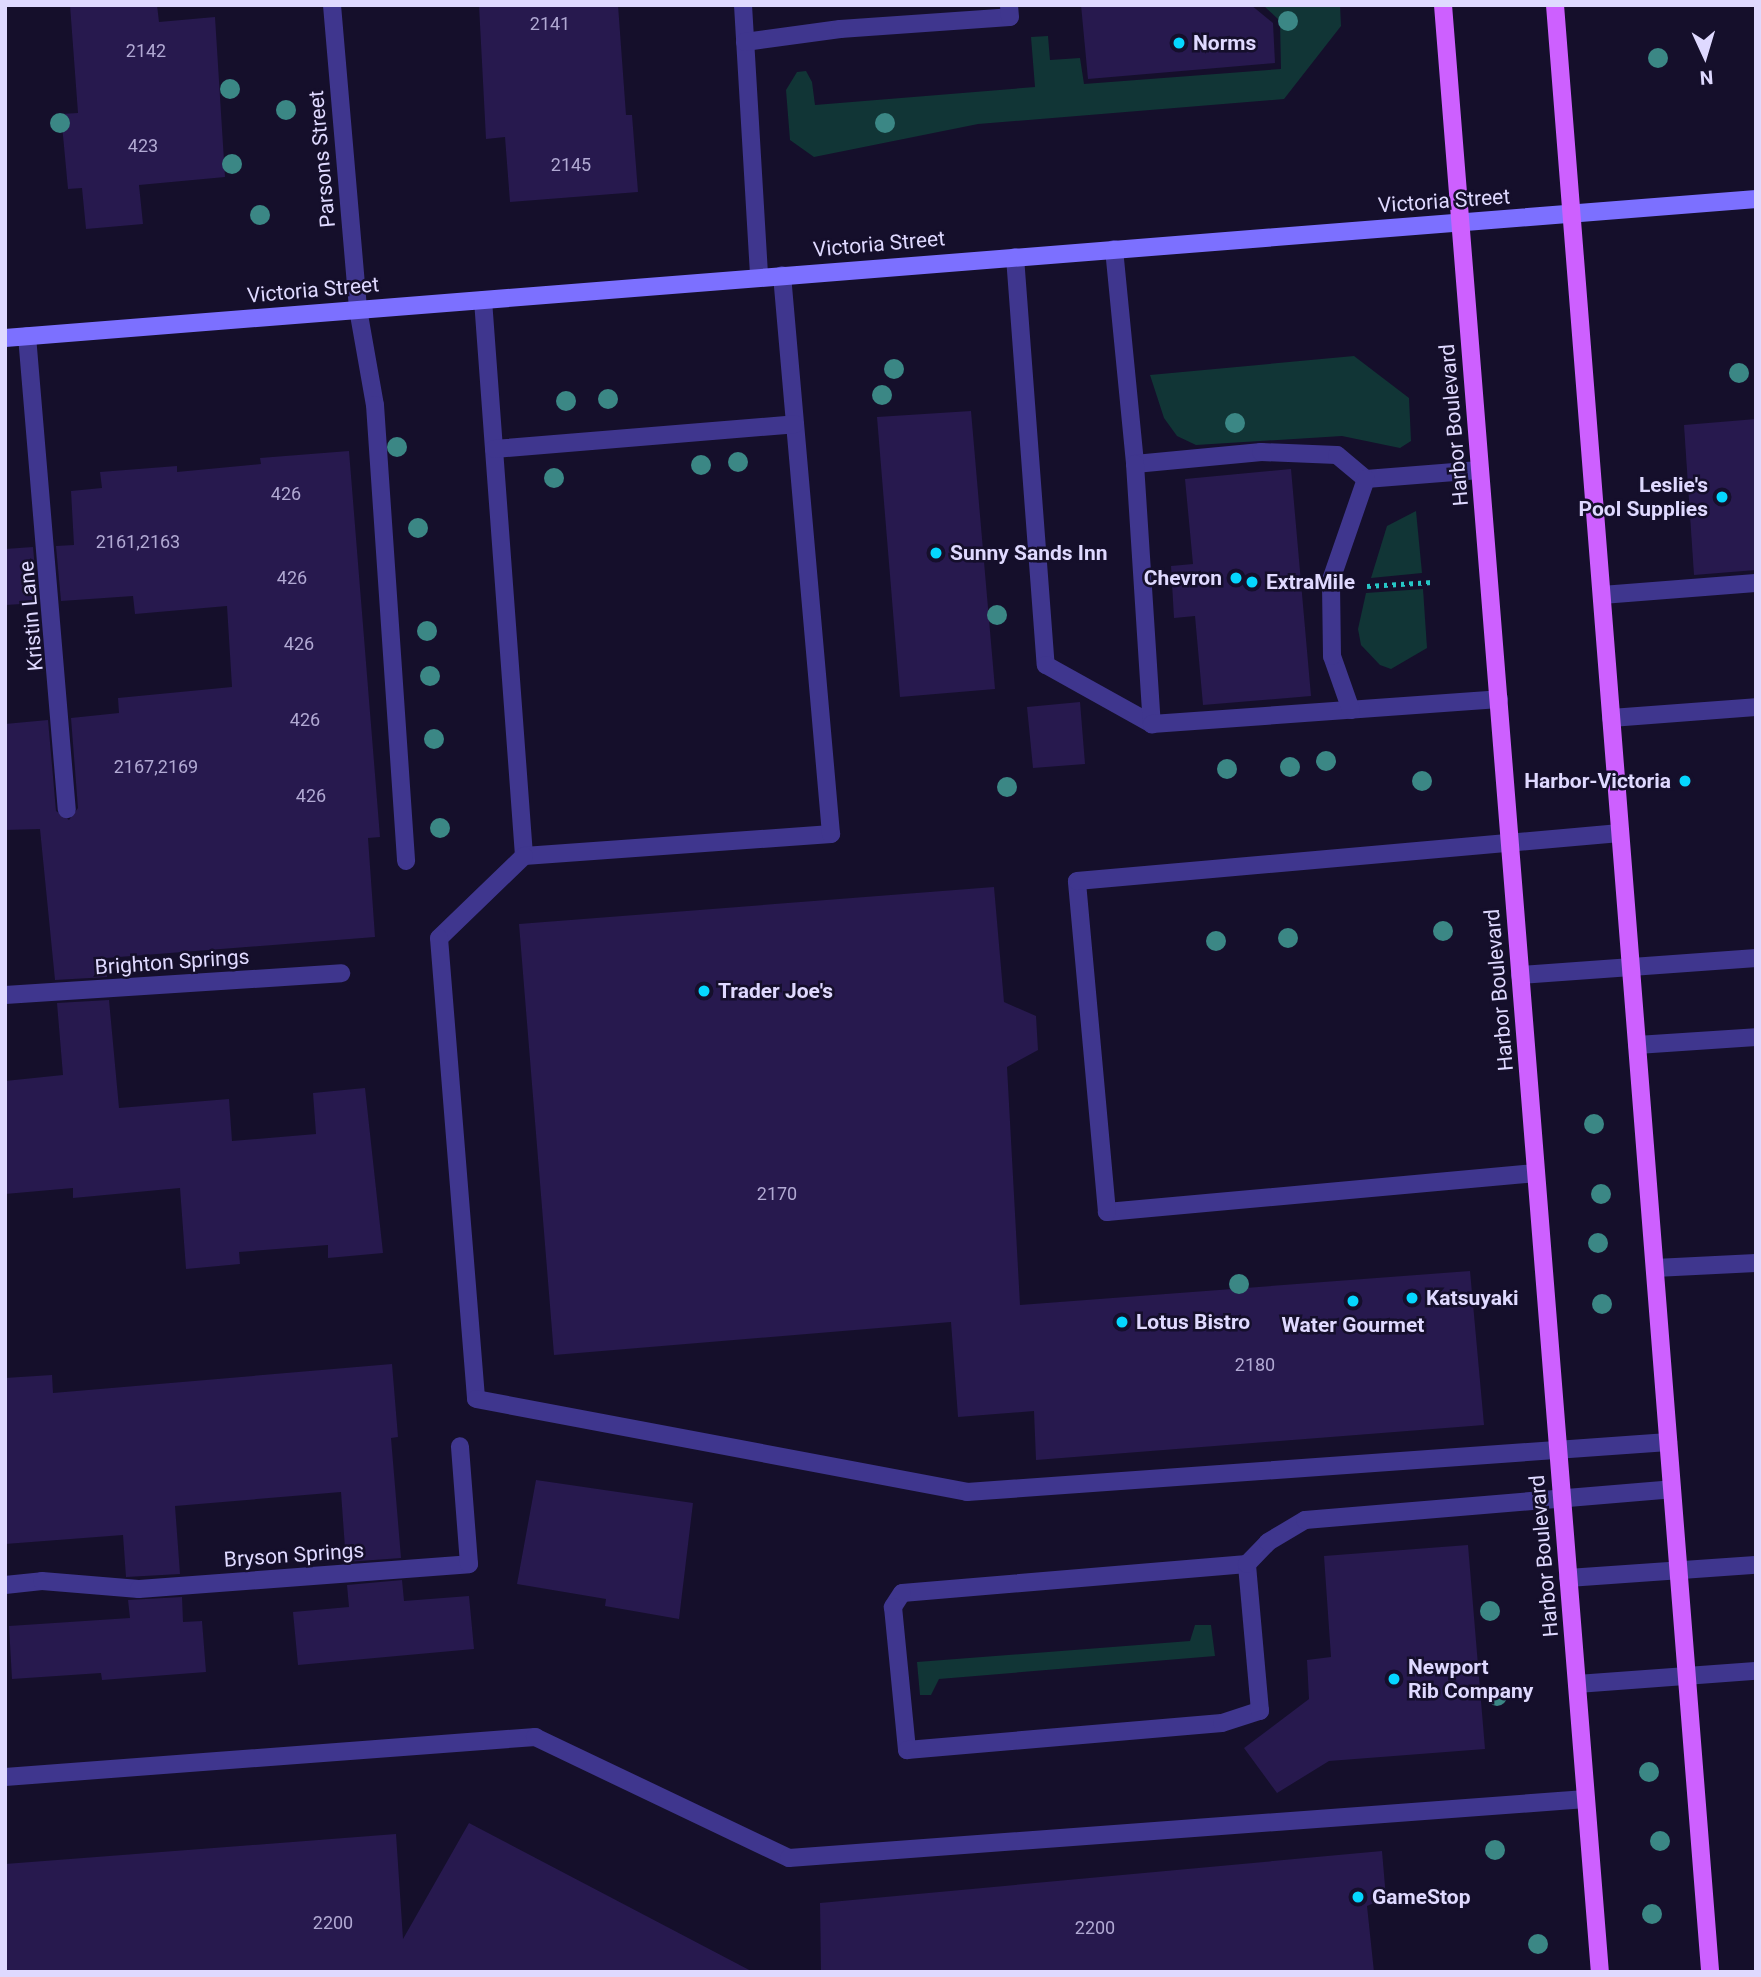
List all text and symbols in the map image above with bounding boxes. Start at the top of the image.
house number: 2141 [530,13,570,35]
north arrow [1670,21,1740,91]
place label: Norms [1193,30,1256,56]
marker: Norms [1171,35,1187,51]
house number: 2142 [126,40,166,62]
text: N [1699,66,1714,89]
street label: Parsons Street [303,89,341,229]
house number: 423 [128,135,158,157]
house number: 2145 [551,154,591,176]
street label: Victoria Street [1377,184,1511,218]
street label: Victoria Street [812,226,946,262]
street label: Victoria Street [246,272,380,308]
street label: Harbor Boulevard [1434,343,1474,507]
place label: Leslie's Pool Supplies [1579,472,1708,522]
house number: 426 [271,483,301,505]
marker: Leslie's Pool Supplies [1714,489,1730,505]
house number: 2161,2163 [96,531,180,553]
place label: Sunny Sands Inn [950,540,1107,566]
marker: Sunny Sands Inn [928,545,944,561]
street label: Kristin Lane [14,560,48,672]
place label: Chevron [1144,565,1222,591]
house number: 426 [277,567,307,589]
place label: ExtraMile [1266,569,1355,595]
marker: Chevron [1228,570,1244,586]
marker: ExtraMile [1244,574,1260,590]
house number: 426 [284,633,314,655]
house number: 426 [290,709,320,731]
house number: 2167,2169 [114,756,198,778]
place label: Harbor-Victoria [1524,768,1671,794]
marker: Harbor-Victoria [1677,773,1693,789]
house number: 426 [296,785,326,807]
street label: Harbor Boulevard [1479,908,1519,1072]
street label: Brighton Springs [94,944,250,980]
place label: Trader Joe's [718,978,833,1004]
marker: Trader Joe's [696,983,712,999]
house number: 2170 [757,1183,797,1205]
place label: Katsuyaki [1426,1285,1519,1311]
marker: Katsuyaki [1404,1290,1420,1306]
marker: Water Gourmet [1345,1293,1361,1309]
place label: Lotus Bistro [1136,1309,1250,1335]
place label: Water Gourmet [1282,1312,1424,1338]
marker: Lotus Bistro [1114,1314,1130,1330]
house number: 2180 [1235,1354,1275,1376]
street label: Harbor Boulevard [1524,1474,1564,1638]
street label: Bryson Springs [223,1538,365,1572]
place label: Newport Rib Company [1408,1654,1533,1704]
marker: Newport Rib Company [1386,1671,1402,1687]
place label: GameStop [1372,1884,1471,1910]
marker: GameStop [1350,1889,1366,1905]
house number: 2200 [313,1912,353,1934]
house number: 2200 [1075,1917,1115,1939]

